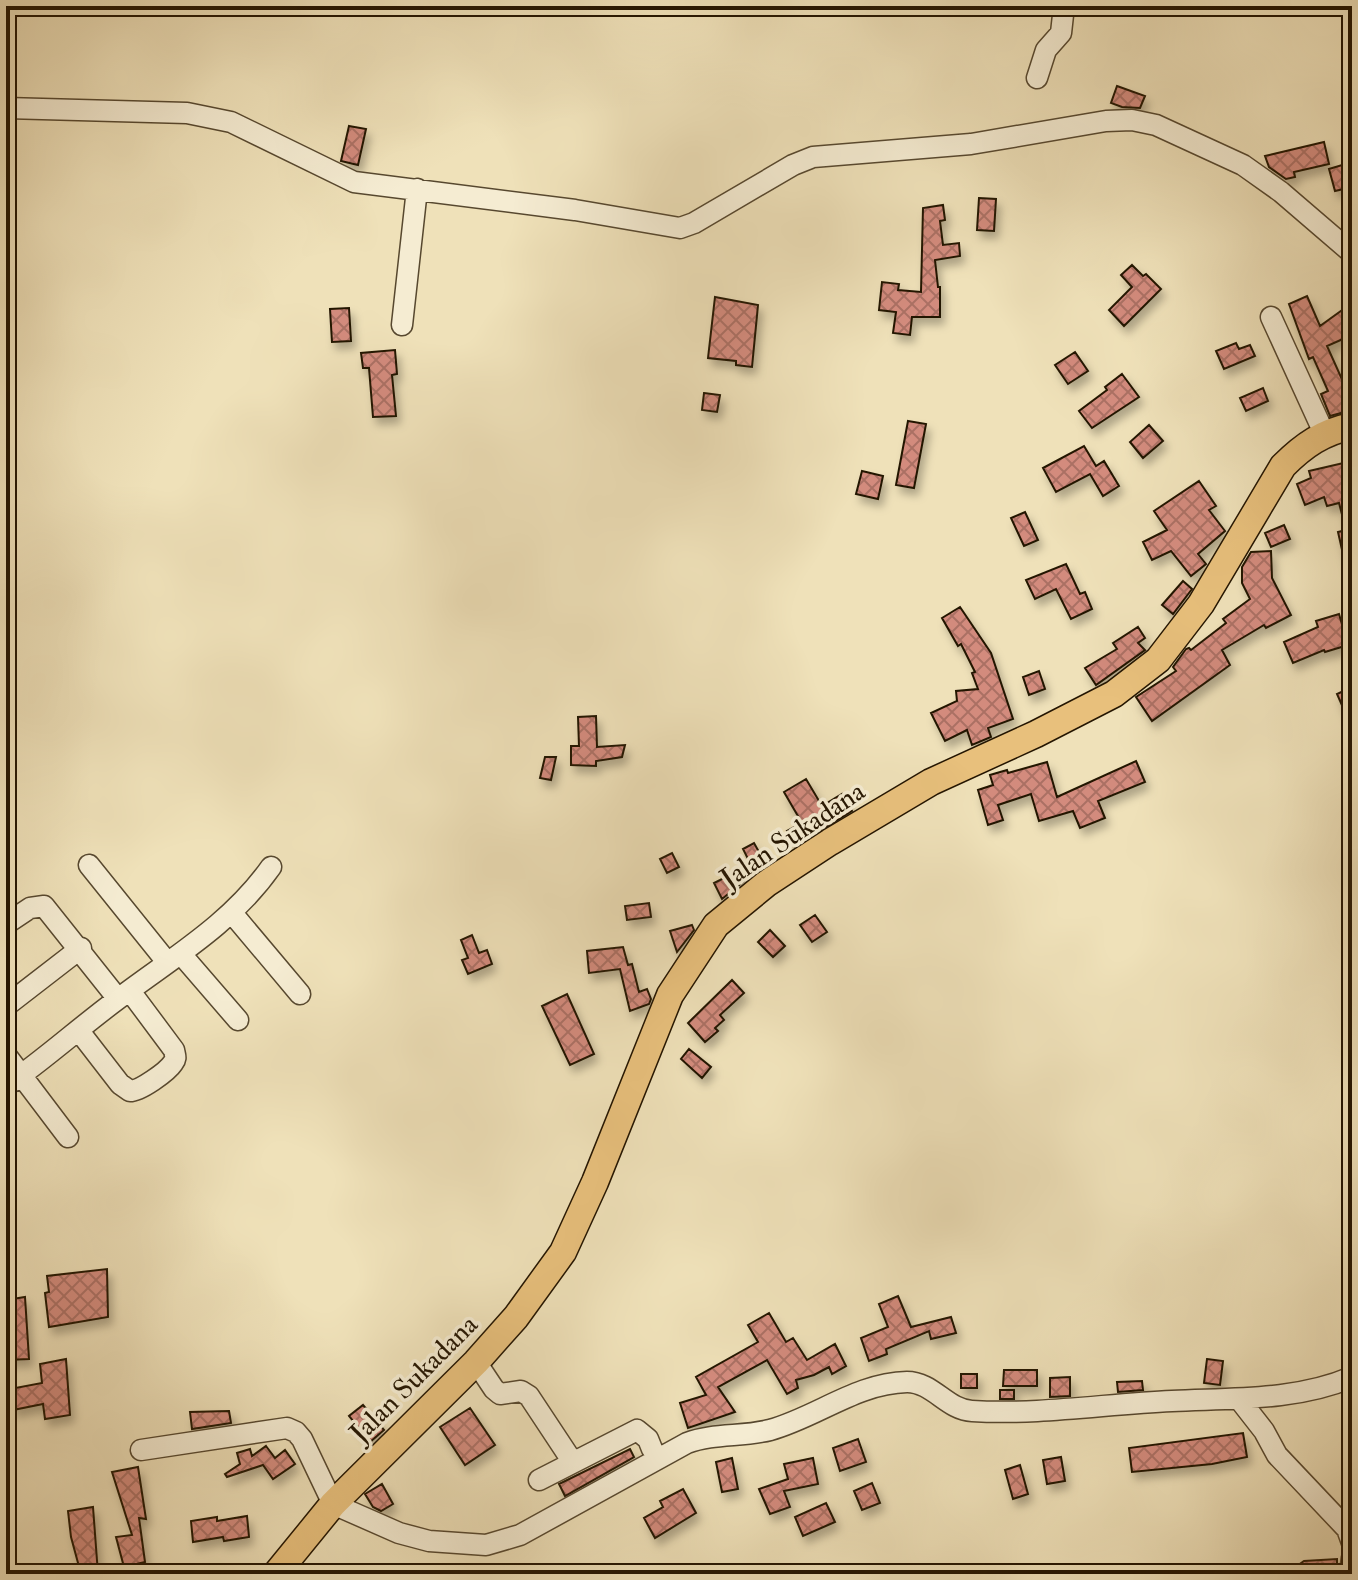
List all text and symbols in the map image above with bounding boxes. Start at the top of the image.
street label: Jalan Sukadana [713,774,872,897]
street label: Jalan Sukadana [342,1307,486,1451]

